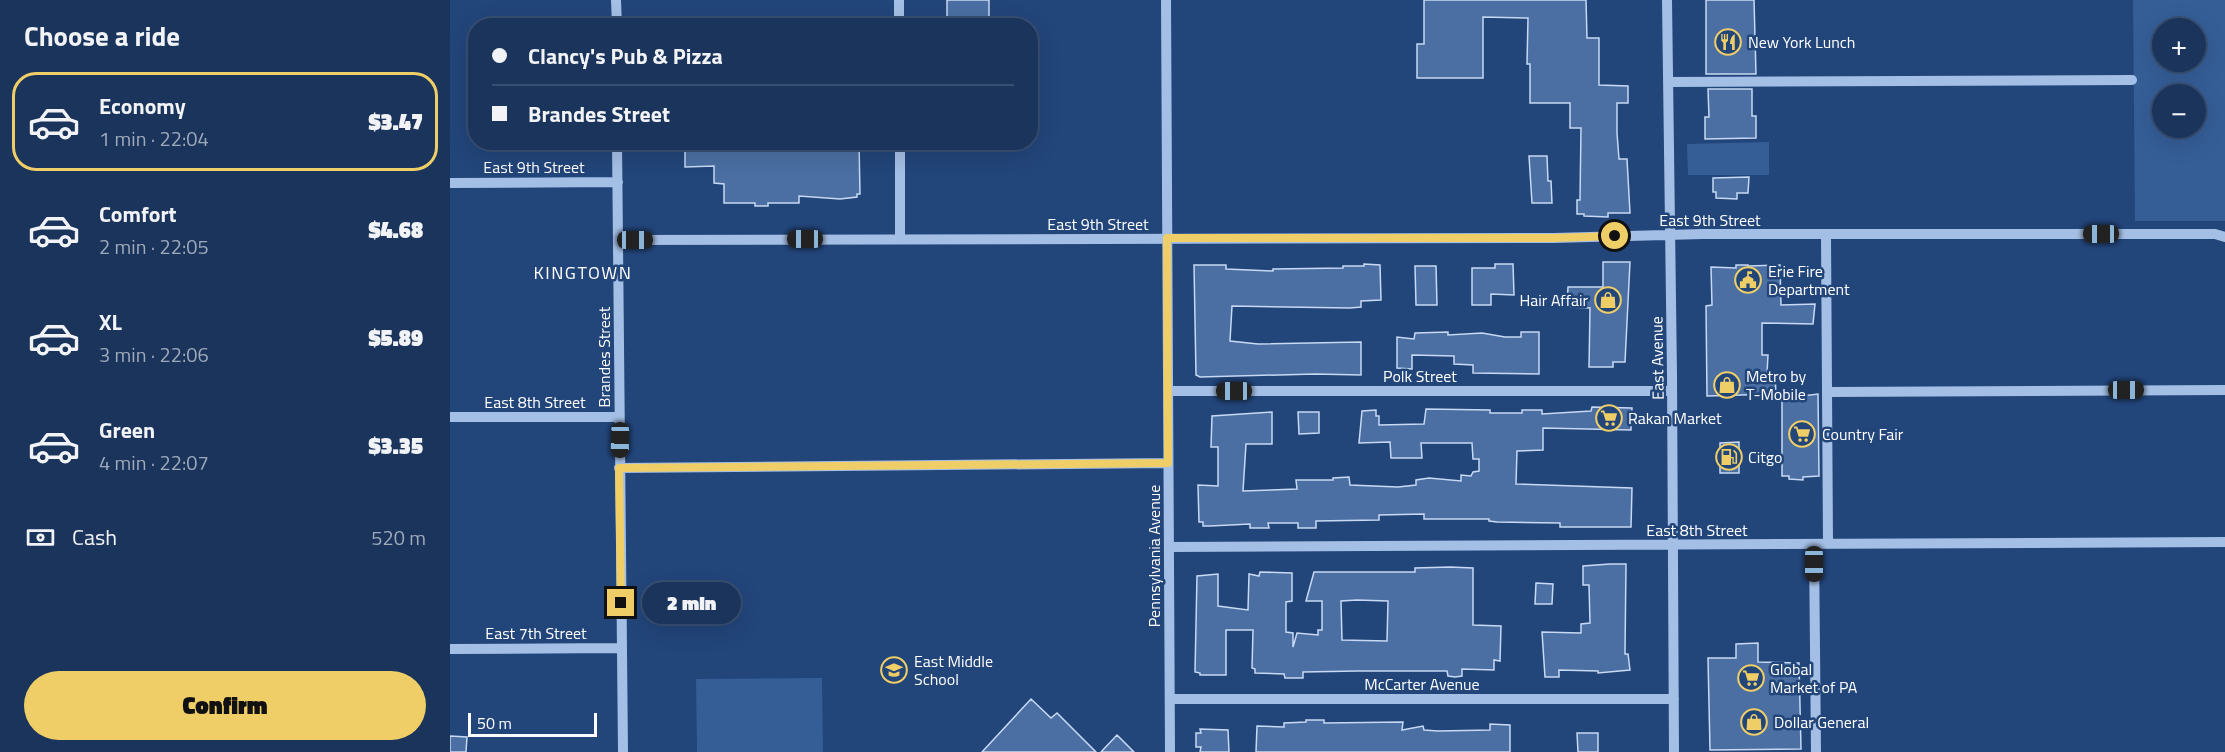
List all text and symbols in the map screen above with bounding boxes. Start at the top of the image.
text: Choose a ride [24,15,180,56]
map controls [2152,18,2206,138]
button: + [2152,18,2206,72]
restaurant icon: New York Lunch [1713,27,1743,57]
place label: New York Lunch [1748,30,1855,54]
text: Clancy's Pub & Pizza [528,39,723,73]
button: − [2152,84,2206,138]
text: Economy [99,89,186,123]
icon: car [27,95,81,149]
text: Brandes Street [528,97,670,131]
text: $3.47 [368,105,423,139]
text: 1 min · 22:04 [99,123,209,154]
street label: East 9th Street [483,155,585,179]
text: Comfort [99,197,177,231]
icon: car [27,203,81,257]
street label: East 9th Street [1659,208,1761,232]
street label: East 9th Street [1047,212,1149,236]
text: $4.68 [368,213,423,247]
route start [1601,222,1628,249]
car [2083,225,2119,243]
car [787,230,823,248]
text: 2 min · 22:05 [99,231,209,262]
car [617,231,653,249]
district label: KINGTOWN [534,259,632,286]
place label: Erie Fire Department [1768,259,1850,301]
public building icon: Erie Fire Department [1733,265,1763,295]
shop icon: Hair Affair [1593,285,1623,315]
place label: Hair Affair [1520,288,1588,312]
text: XL [99,305,122,339]
street label: Brandes Street [592,306,616,407]
icon: car [27,311,81,365]
street label: East Avenue [1644,316,1670,400]
text: $5.89 [368,321,423,355]
text: 3 min · 22:06 [99,339,209,370]
street label: Polk Street [1383,364,1457,388]
place label: Metro by T-Mobile [1746,364,1807,406]
shop icon: Metro by T-Mobile [1712,370,1742,400]
car [2108,381,2144,399]
car [1216,382,1252,400]
street label: East 8th Street [484,390,586,414]
supermarket icon: Rakan Market [1594,403,1624,433]
place label: Rakan Market [1628,406,1722,430]
text: Green [99,413,155,447]
icon: car [27,419,81,473]
supermarket icon: Country Fair [1787,419,1817,449]
car [611,422,629,458]
place label: Country Fair [1822,422,1904,446]
text: $3.35 [368,429,423,463]
fuel station icon: Citgo [1714,442,1744,472]
place label: Citgo [1748,445,1783,469]
text: 4 min · 22:07 [99,447,209,478]
street label: Pennsylvania Avenue [1142,485,1166,627]
street label: East 8th Street [1646,518,1748,542]
text: Cash [72,520,117,554]
icon: cash [24,521,57,554]
text: 520 m [371,522,426,553]
car [1805,546,1823,582]
callout: 2 min [642,582,741,624]
text: 2 min [667,587,716,618]
route end [607,589,634,616]
street label: East 7th Street [485,621,587,645]
place label: East Middle School [914,649,993,691]
school or university icon: East Middle School [879,655,909,685]
place label: Global Market of PA [1770,657,1858,699]
supermarket icon: Global Market of PA [1736,663,1766,693]
button: Confirm [24,671,426,740]
street label: McCarter Avenue [1364,672,1480,696]
shop icon: Dollar General [1739,707,1769,737]
scale bar [468,710,597,738]
place label: Dollar General [1774,710,1869,734]
text: 50 m [477,711,512,735]

